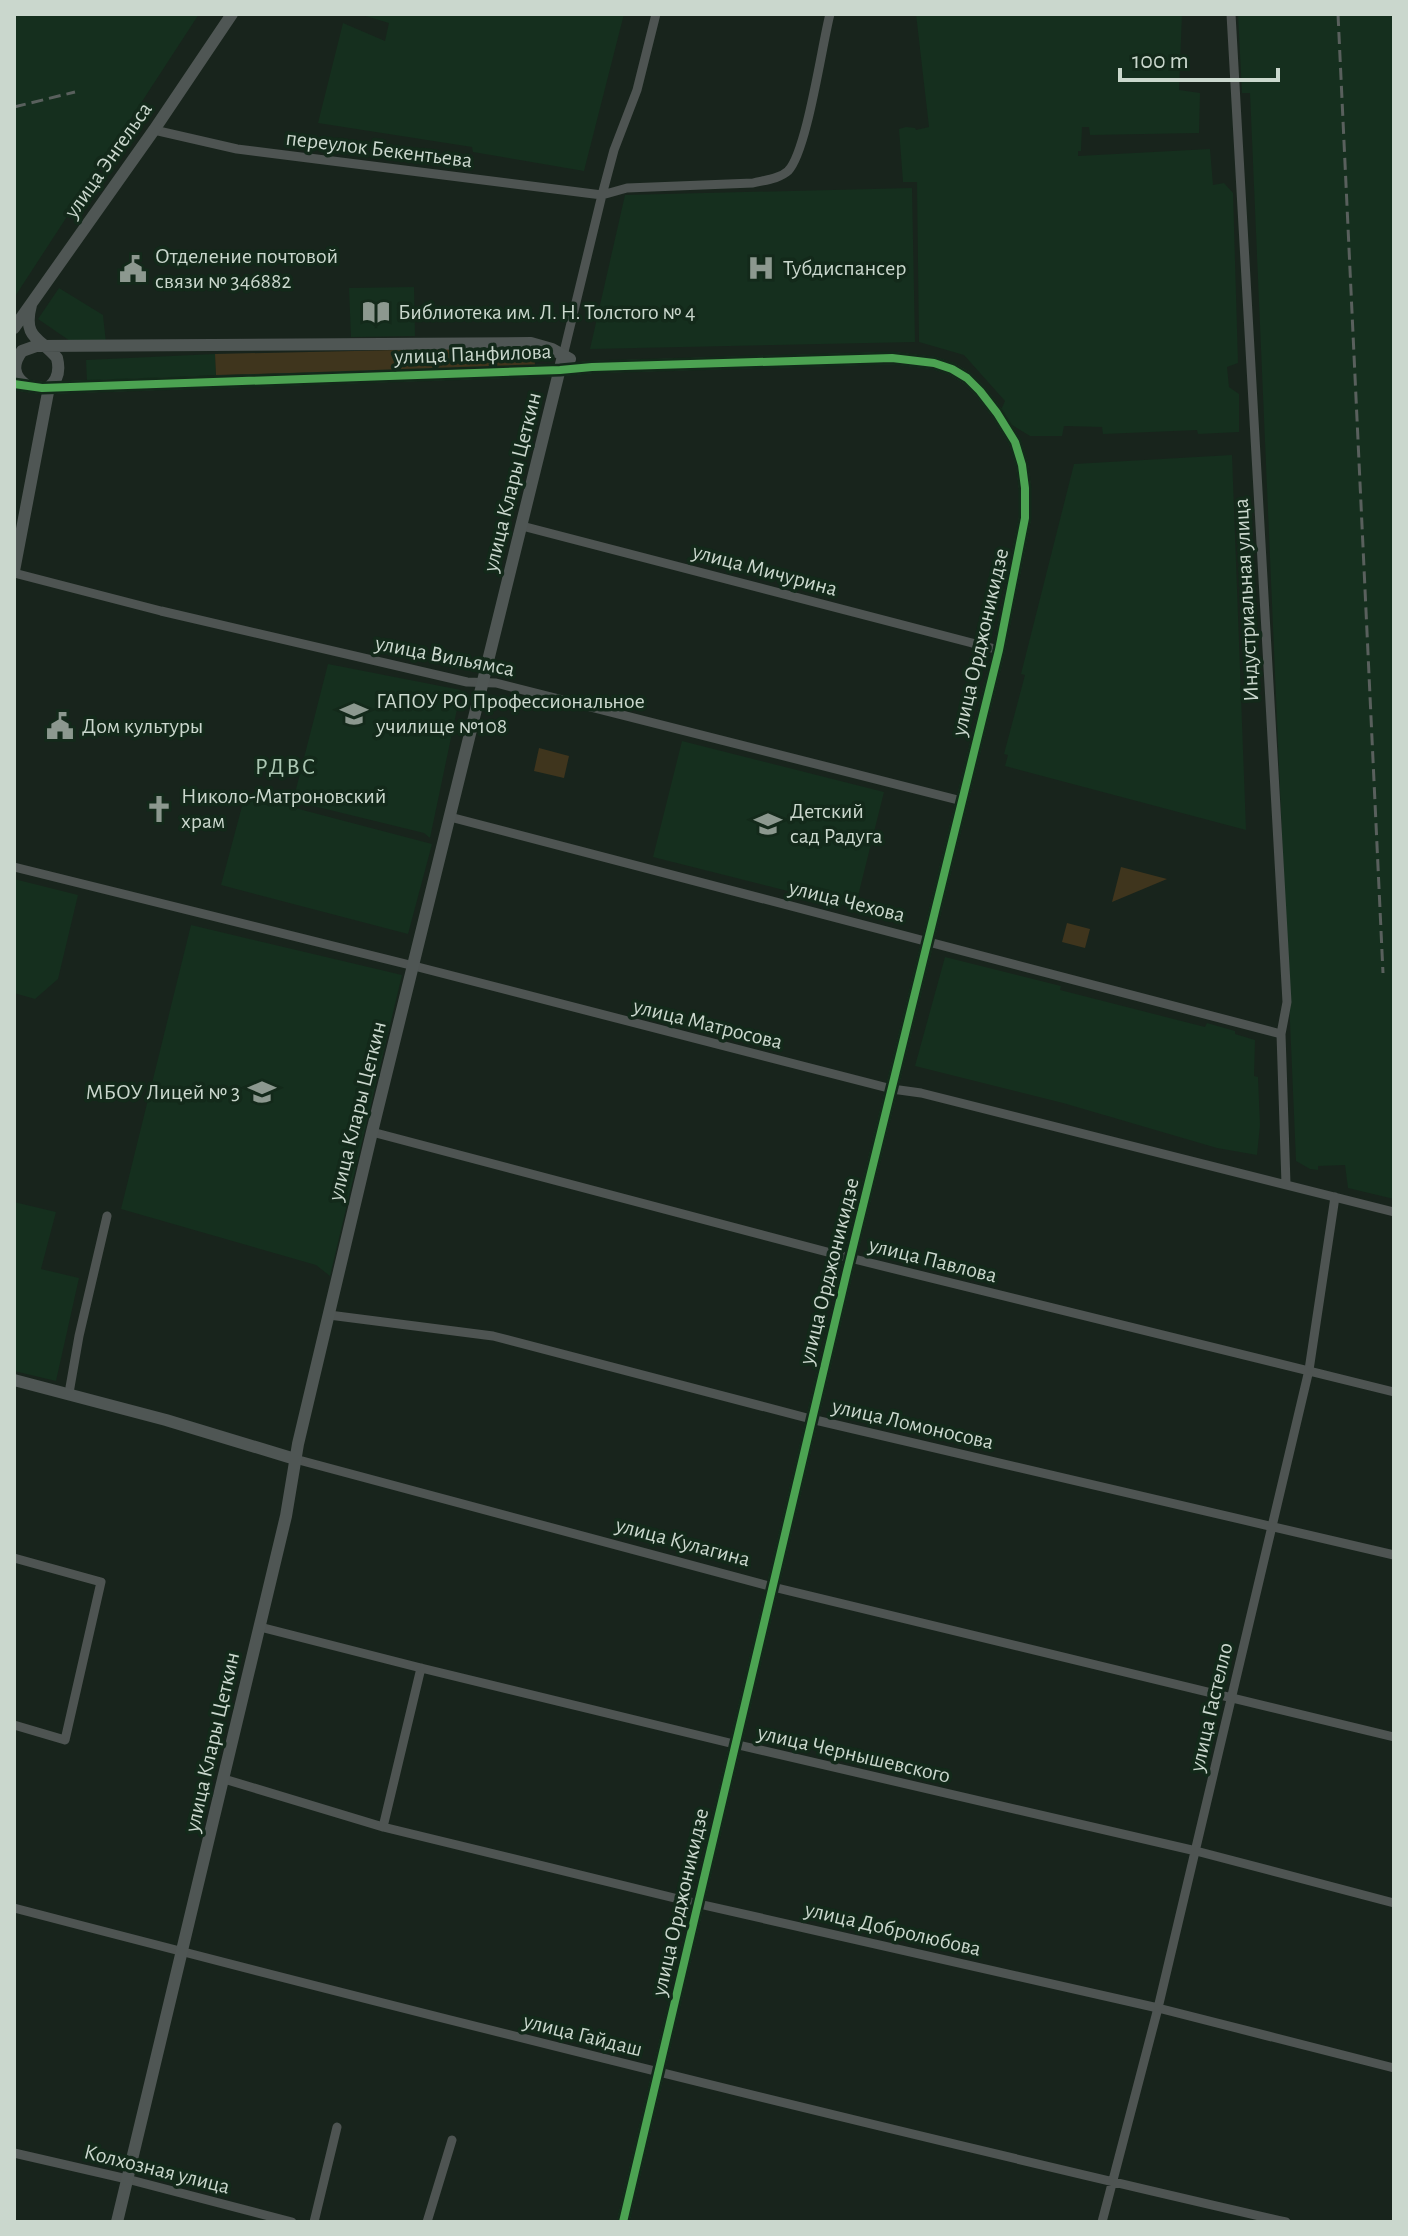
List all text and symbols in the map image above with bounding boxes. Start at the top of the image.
scale bar [1120,32,1278,82]
text: 100 m [1132,49,1189,73]
street label: улица Энгельса [59,98,156,223]
street label: переулок Бекентьева [284,127,474,171]
place label: Отделение почтовой связи № 346882 [155,245,338,292]
hospital icon: Тубдиспансер [746,253,776,283]
public building icon: Отделение почтовой связи № 346882 [118,254,148,284]
place label: Тубдиспансер [783,257,907,279]
library icon: Библиотека им. Л. Н. Толстого № 4 [361,297,391,327]
place label: Библиотека им. Л. Н. Толстого № 4 [398,301,696,323]
street label: улица Панфилова [393,340,552,368]
street label: улица Клары Цеткин [479,390,545,575]
street label: Индустриальная улица [1230,498,1262,702]
street label: улица Мичурина [689,540,840,600]
street label: улица Орджоникидзе [947,546,1012,739]
street label: улица Вильямса [373,632,516,680]
place label: ГАПОУ РО Профессиональное училище №108 [375,690,645,737]
school or university icon: ГАПОУ РО Профессиональное училище №108 [339,699,369,729]
public building icon: Дом культуры [45,711,75,741]
place label: Дом культуры [82,715,203,737]
district label: РДВС [255,755,317,779]
place label: Николо-Матроновский храм [181,785,386,832]
church icon: Николо-Матроновский храм [144,794,174,824]
place label: Детский сад Радуга [790,800,883,847]
school or university icon: Детский сад Радуга [753,809,783,839]
street label: улица Чехова [786,876,907,926]
street label: улица Матросова [630,995,785,1053]
street label: улица Клары Цеткин [324,1019,390,1204]
school or university icon: МБОУ Лицей № 3 [247,1077,277,1107]
place label: МБОУ Лицей № 3 [86,1081,240,1103]
street label: улица Орджоникидзе [795,1175,863,1368]
street label: улица Павлова [866,1233,999,1287]
street label: улица Ломоносова [829,1394,996,1453]
street label: улица Кулагина [612,1513,753,1570]
street label: улица Гастелло [1185,1640,1237,1775]
street label: улица Клары Цеткин [180,1650,243,1835]
street label: улица Чернышевского [755,1721,952,1787]
street label: улица Орджоникидзе [647,1806,712,1999]
street label: улица Добролюбова [802,1898,983,1960]
street label: улица Гайдаш [520,2009,645,2060]
street label: Колхозная улица [82,2140,232,2198]

